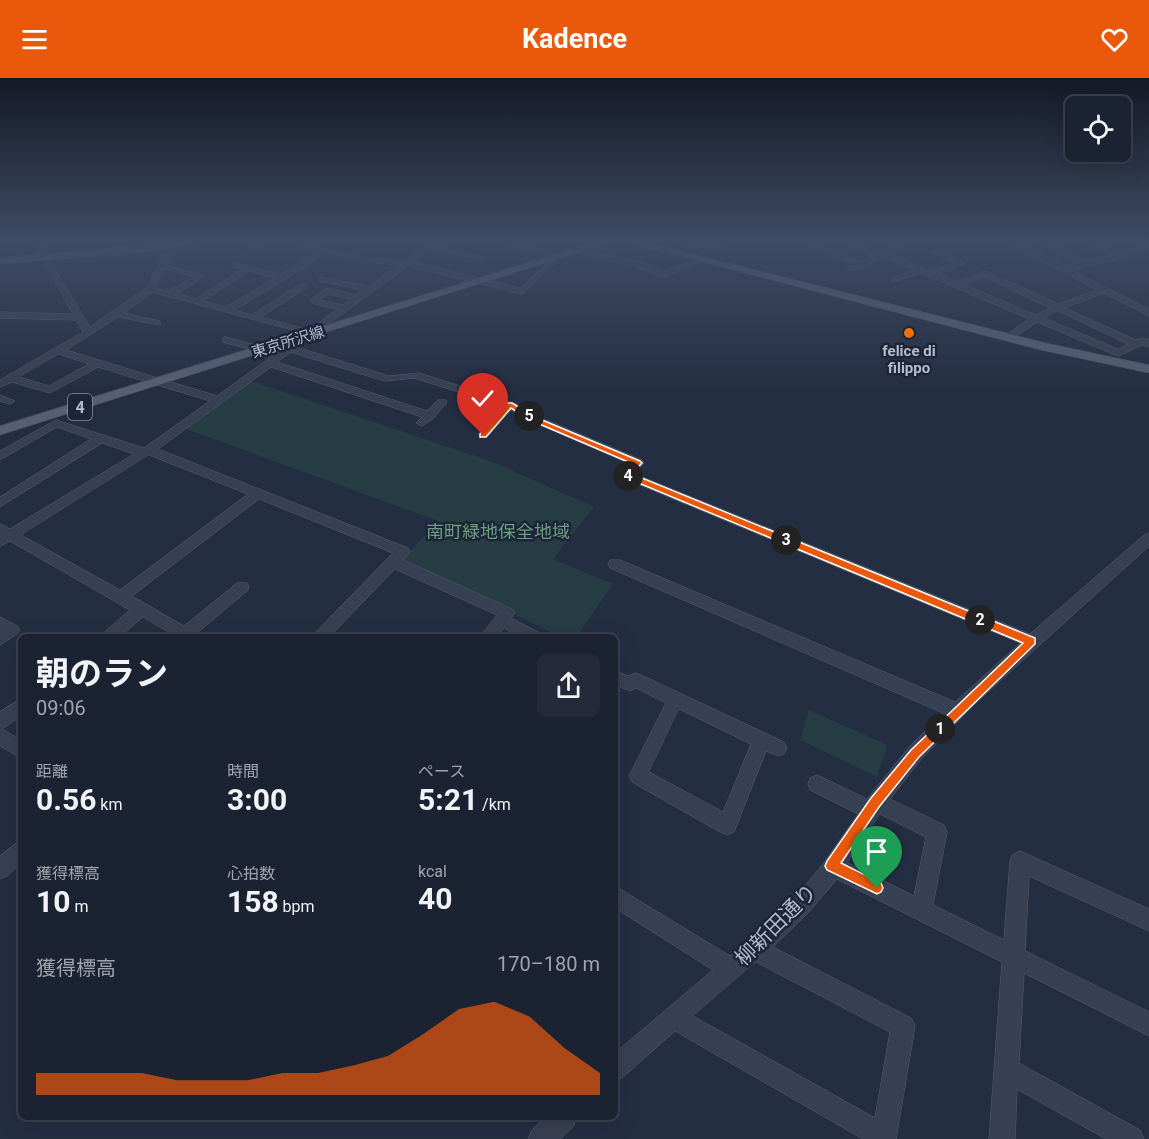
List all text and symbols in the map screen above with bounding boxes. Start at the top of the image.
icon: menu [18,23,51,56]
text: Kadence [522,23,627,55]
icon: heart [1098,23,1131,56]
map controls [1065,96,1131,162]
button: locate [1065,96,1131,162]
street label: 東京所沢線 [249,322,327,362]
marker: felice di filippo [902,326,916,340]
place label: felice di filippo [882,342,936,377]
pin [457,373,508,435]
icon: check [466,382,499,415]
road number: 4 [68,394,92,420]
pin: 5 [514,401,544,431]
text: 5 [524,406,534,425]
pin: 4 [613,461,643,491]
text: 4 [623,466,633,485]
park label: 南町緑地保全地域 [426,521,570,542]
pin: 3 [771,525,801,555]
text: 3 [781,530,791,549]
pin: 2 [965,605,995,635]
text: 2 [975,610,985,629]
text: 朝のラン [36,654,168,693]
button: share [537,654,600,717]
text: 09:06 [36,696,86,720]
pin: 1 [925,714,955,744]
text: 1 [935,719,945,738]
text: 距離 [36,762,68,781]
text: 時間 [227,762,259,781]
text: ペース [418,762,465,781]
text: 0.56 [36,782,96,817]
text: 3:00 [227,782,287,817]
text: 5:21 [418,782,478,817]
text: km [96,795,122,814]
text: /km [478,795,511,814]
pin [851,826,902,888]
icon: arrive [860,835,893,868]
text: kcal [418,862,447,881]
text: 獲得標高 [36,864,100,883]
text: 心拍数 [227,864,275,883]
street label: 柳新田通り [730,879,822,971]
text: 40 [418,881,452,916]
text: 10 [36,884,70,919]
text: 158 [227,884,279,919]
text: m [70,897,88,916]
text: bpm [279,897,315,916]
text: 170–180 m [497,952,600,976]
text: 獲得標高 [36,956,116,980]

